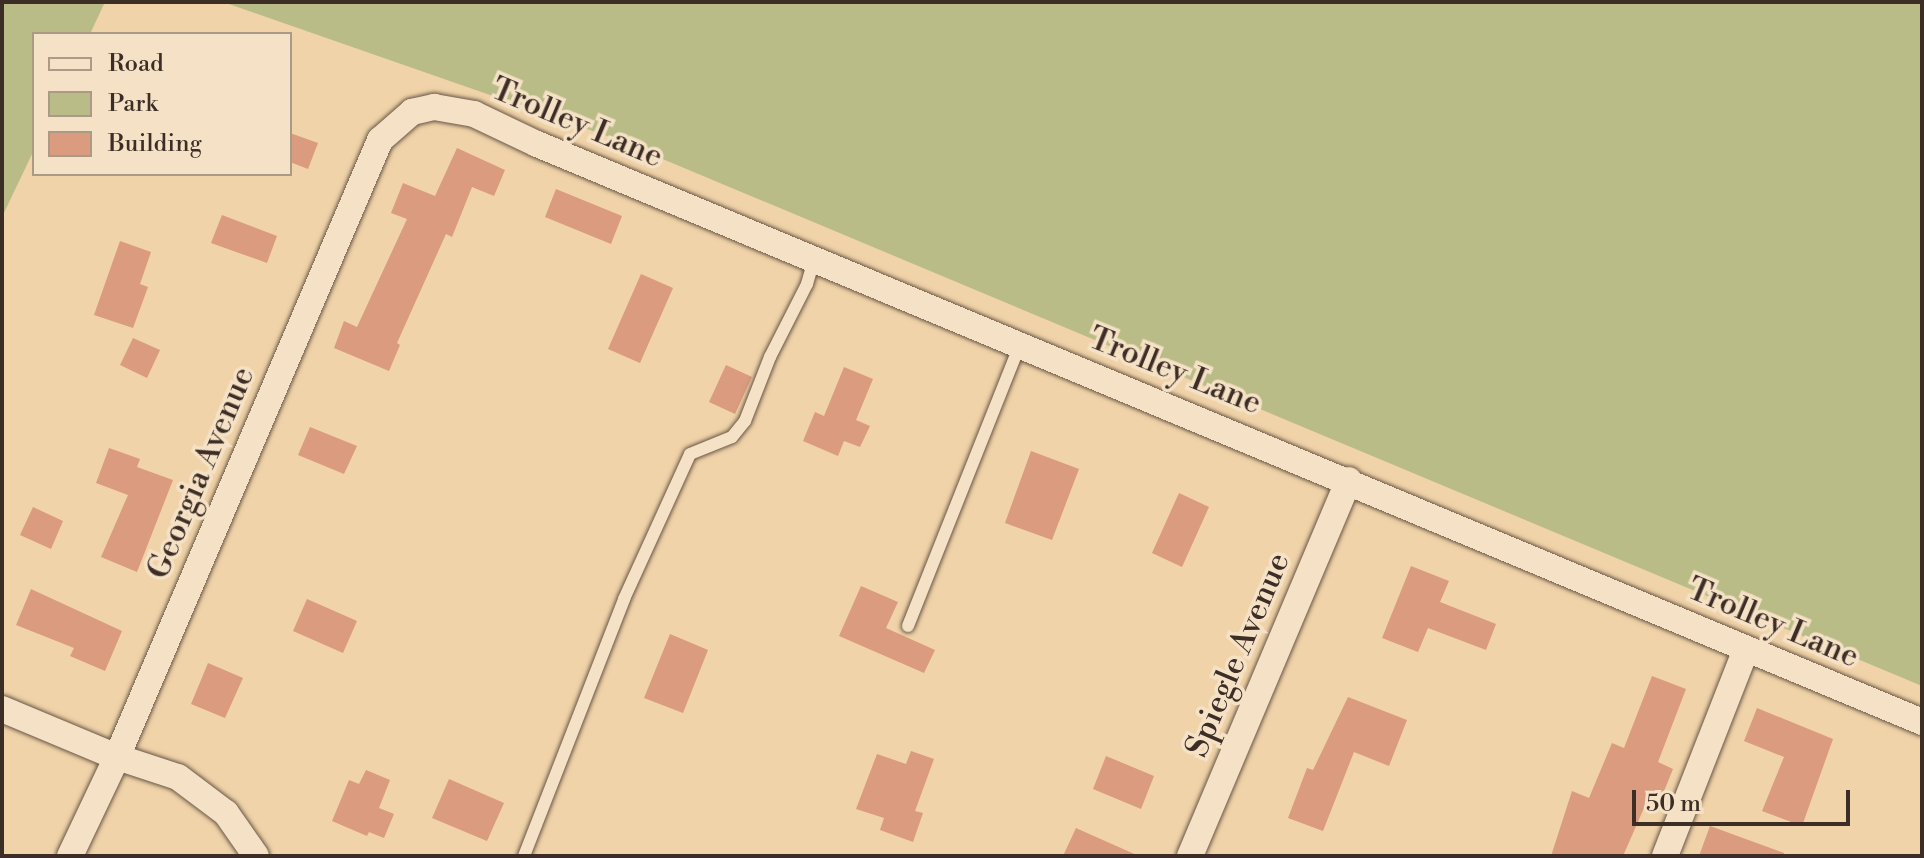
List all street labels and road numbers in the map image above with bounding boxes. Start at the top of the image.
street label: Trolley Lane [486,70,668,176]
street label: Trolley Lane [1083,319,1267,423]
street label: Georgia Avenue [139,361,263,585]
street label: Spiegle Avenue [1178,547,1298,763]
street label: Trolley Lane [1682,570,1864,676]

